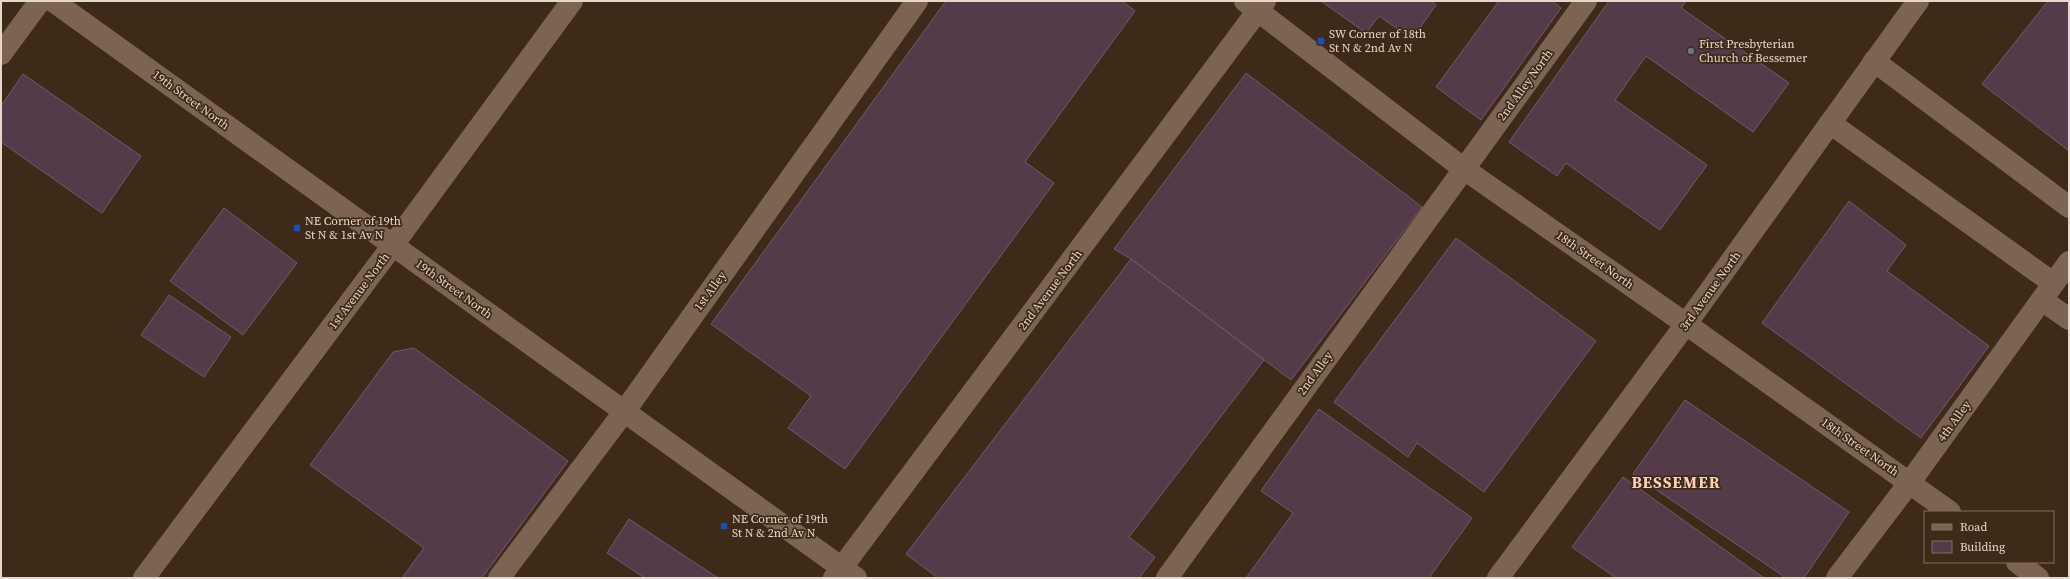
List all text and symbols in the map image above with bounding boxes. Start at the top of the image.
place label: SW Corner of 18th St N & 2nd Av N [1329,26,1426,56]
marker: SW Corner of 18th St N & 2nd Av N [1316,36,1326,46]
place label: First Presbyterian Church of Bessemer [1699,36,1807,66]
street label: 2nd Alley North [1494,46,1556,124]
marker: First Presbyterian Church of Bessemer [1686,46,1696,56]
street label: 19th Street North [149,67,233,133]
place label: NE Corner of 19th St N & 1st Av N [305,213,401,243]
marker: NE Corner of 19th St N & 1st Av N [292,223,302,233]
street label: 18th Street North [1553,227,1637,293]
street label: 2nd Avenue North [1014,247,1086,333]
street label: 3rd Avenue North [1676,248,1744,334]
street label: 1st Avenue North [325,250,393,332]
street label: 19th Street North [412,256,496,322]
street label: 1st Alley [690,267,730,314]
street label: 2nd Alley [1294,347,1337,398]
street label: 4th Alley [1934,397,1975,445]
street label: 18th Street North [1818,414,1902,480]
district label: BESSEMER [1631,471,1721,493]
place label: NE Corner of 19th St N & 2nd Av N [732,511,828,541]
legend [1924,511,2054,563]
text: Road [1960,519,1987,535]
marker: NE Corner of 19th St N & 2nd Av N [719,521,729,531]
text: Building [1960,539,2005,555]

